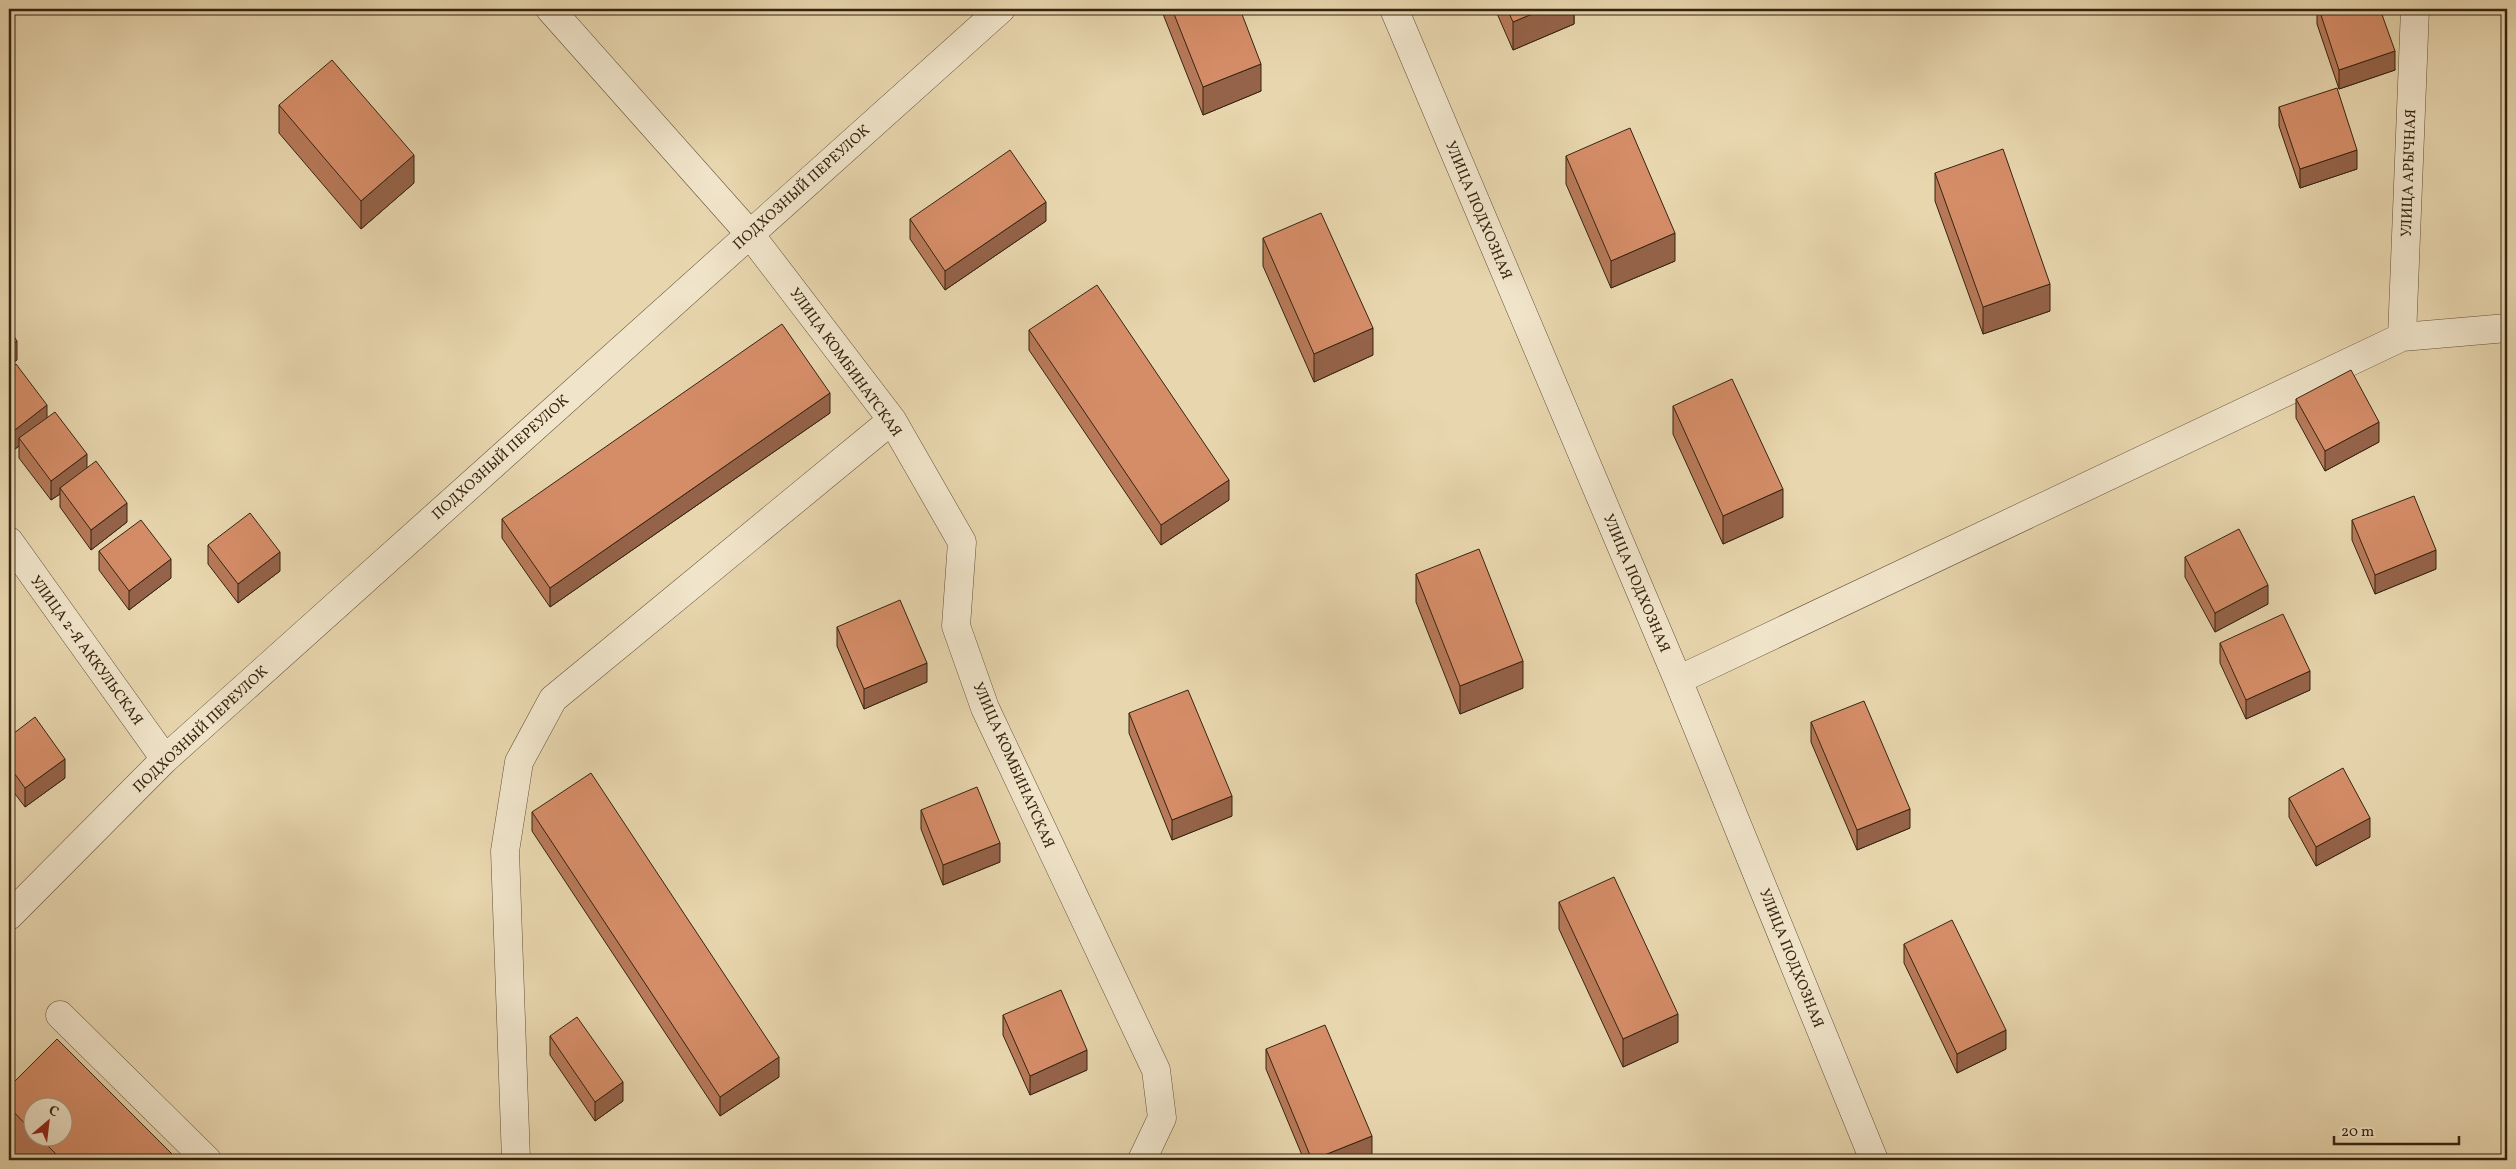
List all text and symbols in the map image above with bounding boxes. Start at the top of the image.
street label: УЛИЦА АРЫЧНАЯ [2397,109,2422,238]
street label: ПОДХОЗНЫЙ ПЕРЕУЛОК [729,121,875,255]
street label: УЛИЦА ПОДХОЗНАЯ [1439,138,1516,283]
street label: УЛИЦА КОМБИНАТСКАЯ [783,284,906,442]
street label: ПОДХОЗНЫЙ ПЕРЕУЛОК [428,391,574,525]
street label: УЛИЦА ПОДХОЗНАЯ [1597,511,1674,656]
street label: УЛИЦА 2-Я АККУЛЬСКАЯ [24,572,147,730]
street label: ПОДХОЗНЫЙ ПЕРЕУЛОК [129,662,273,798]
street label: УЛИЦА КОМБИНАТСКАЯ [966,679,1059,852]
street label: УЛИЦА ПОДХОЗНАЯ [1753,886,1828,1031]
north arrow [22,1096,72,1146]
text: С [45,1101,62,1122]
scale bar [2334,1114,2458,1146]
text: 20 m [2341,1122,2374,1143]

